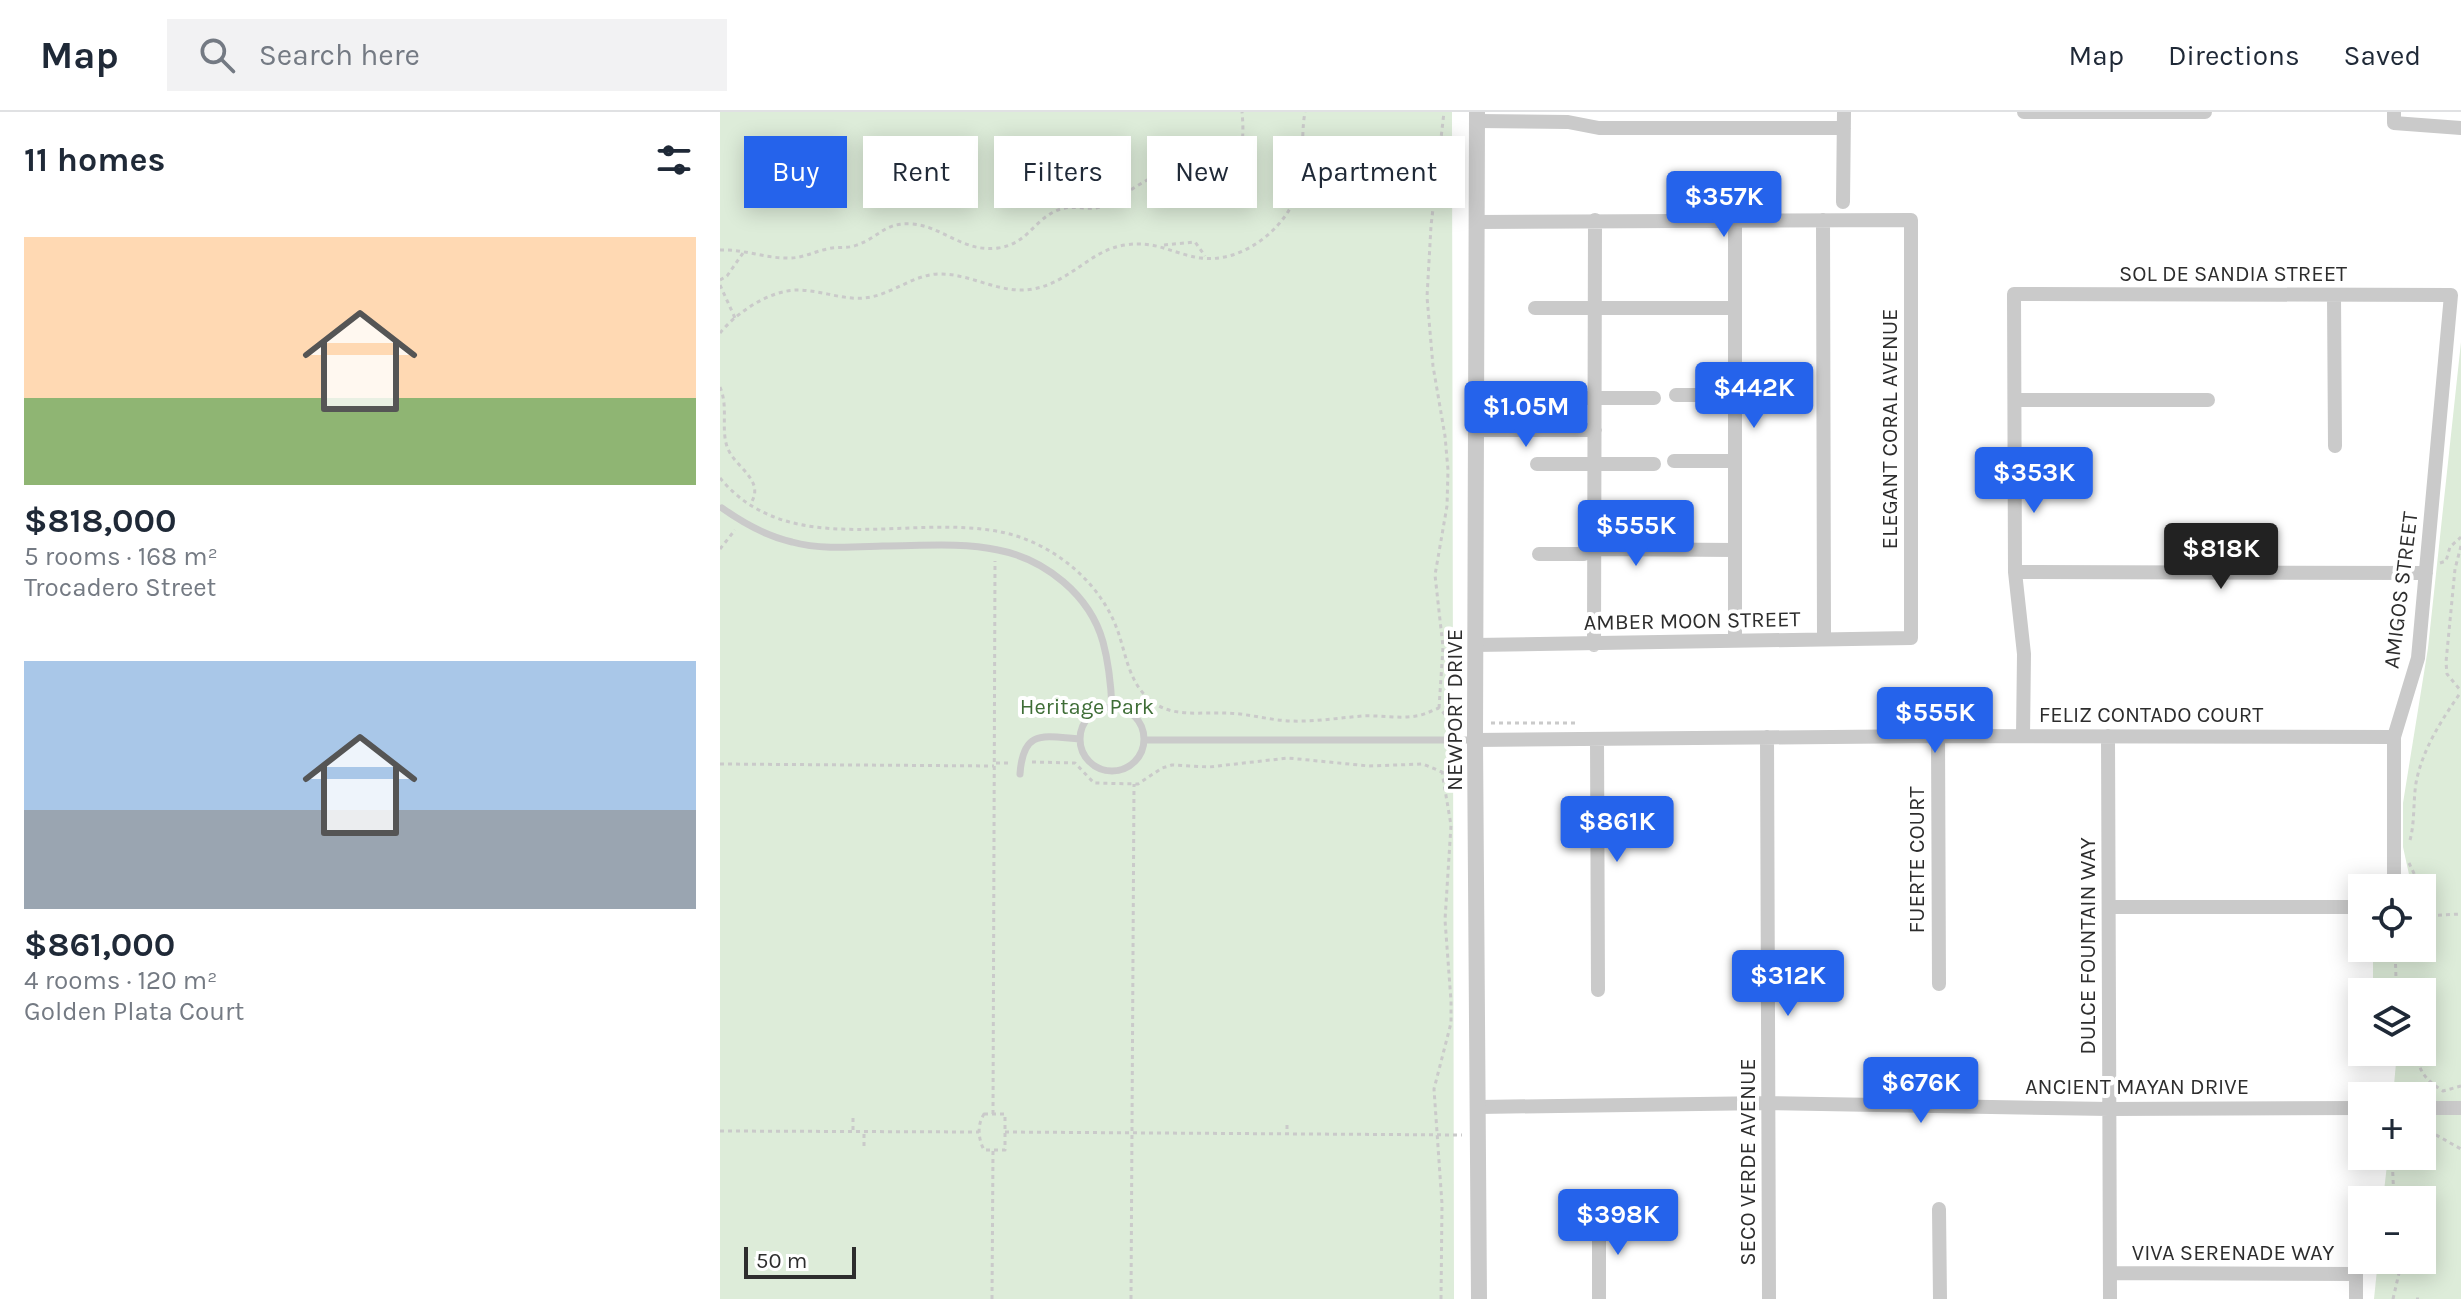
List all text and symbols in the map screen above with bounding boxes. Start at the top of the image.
search box [167,19,727,91]
text: Map [40,33,119,78]
icon: search [195,33,239,77]
text: Search here [259,37,420,73]
text: Map [2069,39,2124,72]
text: Directions [2168,39,2300,72]
text: Saved [2344,39,2421,72]
chip: Buy [744,136,847,208]
chip: Rent [863,136,978,208]
chip: Filters [994,136,1131,208]
chip: New [1147,136,1257,208]
chip: Apartment [1273,136,1465,208]
icon: filters [652,138,696,182]
text: 11 homes [24,140,166,180]
pin: $357K [1668,171,1780,239]
text: $357K [1684,181,1764,212]
street label: SOL DE SANDIA STREET [2119,261,2347,287]
icon: home [288,289,432,433]
street label: ELEGANT CORAL AVENUE [1877,309,1903,549]
pin: $442K [1698,362,1810,430]
text: $442K [1713,372,1795,403]
pin: $1.05M [1461,381,1591,449]
text: $1.05M [1482,391,1570,422]
pin: $353K [1978,447,2090,515]
text: $353K [1993,457,2075,488]
pin: $555K [1580,500,1692,568]
text: $818,000 [24,501,177,541]
text: $555K [1596,510,1676,541]
street label: AMIGOS STREET [2378,510,2424,670]
pin: $818K [2165,523,2277,591]
text: $818K [2182,533,2260,564]
text: 5 rooms · 168 m² [24,541,218,572]
text: Trocadero Street [24,572,216,603]
street label: AMBER MOON STREET [1583,606,1801,636]
street label: NEWPORT DRIVE [1442,629,1468,791]
pin: $555K [1879,687,1991,755]
park label: Heritage Park [1020,694,1154,720]
text: $555K [1895,697,1975,728]
street label: FELIZ CONTADO COURT [2039,702,2263,728]
icon: home [288,713,432,857]
street label: FUERTE COURT [1904,787,1930,933]
pin: $861K [1561,796,1673,864]
text: $861K [1579,806,1655,837]
street label: DULCE FOUNTAIN WAY [2075,837,2101,1055]
map controls [2348,874,2436,1274]
button: locate [2348,874,2436,962]
text: $861,000 [24,925,175,965]
pin: $312K [1732,950,1844,1018]
text: $312K [1750,960,1826,991]
text: 4 rooms · 120 m² [24,965,218,996]
button: layers [2348,978,2436,1066]
text: Golden Plata Court [24,996,244,1027]
pin: $676K [1865,1057,1977,1125]
street label: SECO VERDE AVENUE [1735,1058,1761,1266]
text: $676K [1881,1067,1961,1098]
street label: ANCIENT MAYAN DRIVE [2025,1074,2249,1100]
button: + [2348,1082,2436,1170]
button: − [2348,1186,2436,1274]
pin: $398K [1562,1189,1674,1257]
text: $398K [1576,1199,1660,1230]
street label: VIVA SERENADE WAY [2132,1240,2334,1266]
scale bar [744,1243,856,1279]
text: 50 m [756,1248,807,1274]

